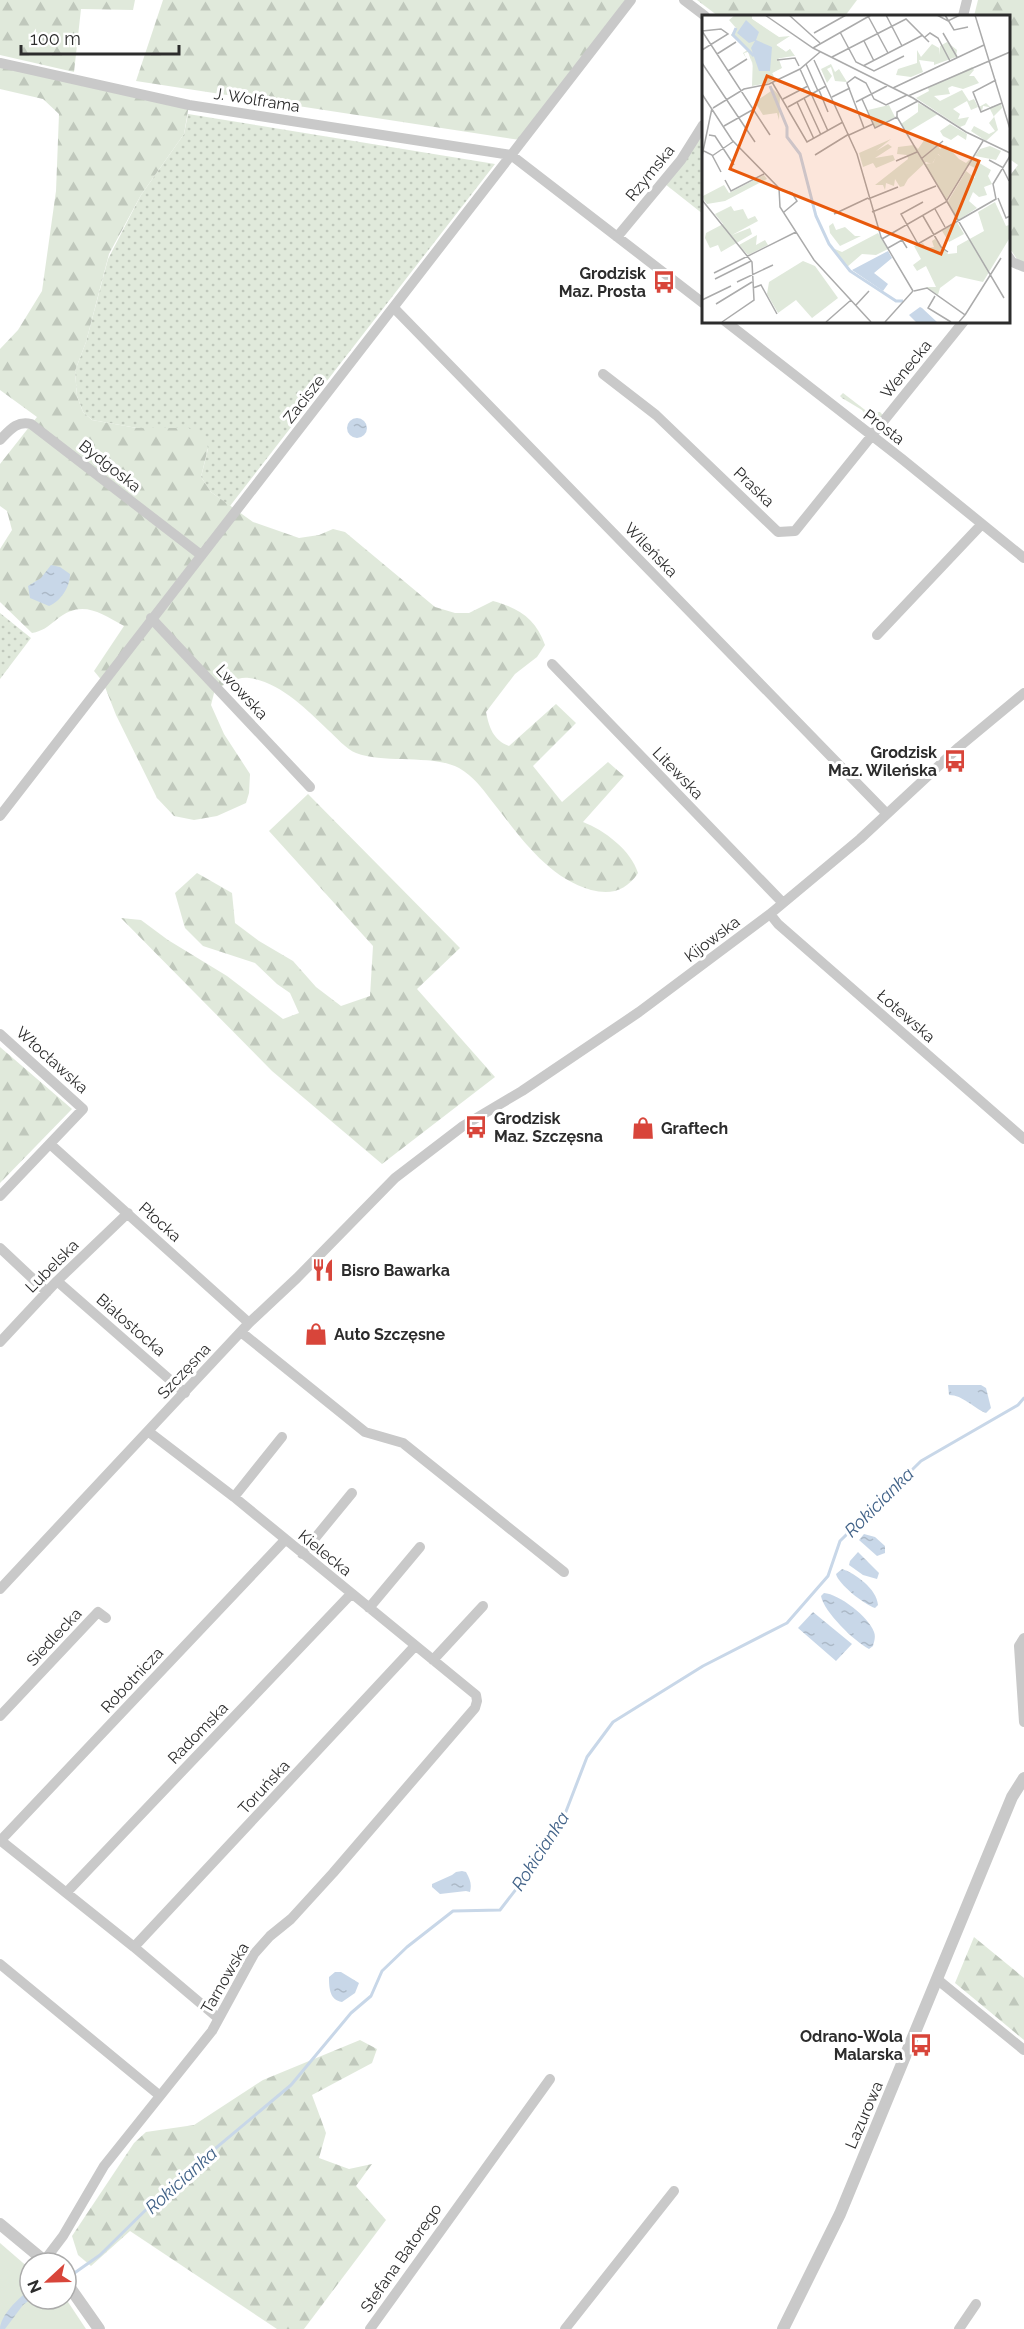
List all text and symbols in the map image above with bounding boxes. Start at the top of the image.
inset map [702,15,1009,322]
scale bar [21,18,178,56]
text: 100 m [30,28,81,49]
street label: J. Wolframa [213,84,301,116]
street label: Rzymska [622,141,678,205]
place label: Grodzisk Maz. Prosta [559,264,646,301]
bus stop icon: Grodzisk Maz. Prosta [651,269,677,295]
street label: Wenecka [877,336,935,402]
street label: Zacisze [279,371,329,427]
street label: Prosta [860,405,908,449]
street label: Bydgoska [75,436,145,496]
street label: Praska [730,463,778,511]
street label: Wileńska [620,519,682,581]
street label: Lwowska [212,661,272,723]
street label: Litewska [649,743,707,803]
place label: Grodzisk Maz. Wileńska [828,743,937,780]
bus stop icon: Grodzisk Maz. Wileńska [942,748,968,774]
street label: Kijowska [681,912,743,966]
street label: Łotewska [873,986,939,1046]
street label: Włocławska [12,1023,92,1097]
place label: Grodzisk Maz. Szczęsna [494,1109,603,1146]
bus stop icon: Grodzisk Maz. Szczęsna [463,1114,489,1140]
shop icon: Graftech [630,1115,656,1141]
place label: Graftech [661,1119,728,1138]
street label: Płocka [135,1198,185,1246]
street label: Lubelska [21,1235,83,1297]
restaurant icon: Bisro Bawarka [310,1257,336,1283]
place label: Bisro Bawarka [341,1261,450,1280]
street label: Białostocka [93,1290,169,1360]
shop icon: Auto Szczęsne [303,1321,329,1347]
place label: Auto Szczęsne [334,1325,445,1344]
street label: Szczęsna [154,1339,214,1403]
water label: Rokicianka [840,1463,918,1541]
street label: Kielecka [295,1526,355,1580]
street label: Siedlecka [22,1604,86,1670]
street label: Robotnicza [97,1643,167,1717]
street label: Radomska [164,1698,232,1768]
street label: Toruńska [234,1756,294,1818]
water label: Rokicianka [507,1808,573,1894]
street label: Tarnowska [197,1939,253,2017]
place label: Odrano-Wola Malarska [800,2027,903,2064]
bus stop icon: Odrano-Wola Malarska [908,2032,934,2058]
street label: Lazurowa [841,2078,887,2152]
water label: Rokicianka [141,2142,221,2218]
street label: Stefana Batorego [356,2200,446,2316]
north arrow [18,2251,78,2311]
text: N [23,2277,46,2296]

